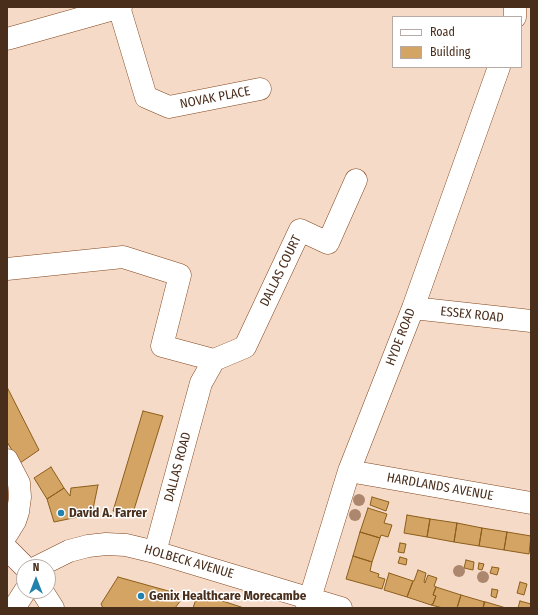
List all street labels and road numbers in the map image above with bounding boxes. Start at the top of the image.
street label: NOVAK PLACE [179,84,251,112]
street label: DALLAS COURT [257,233,305,309]
street label: ESSEX ROAD [440,304,504,326]
street label: HYDE ROAD [383,306,419,368]
street label: DALLAS ROAD [161,430,195,504]
street label: HARDLANDS AVENUE [386,470,494,504]
street label: HOLBECK AVENUE [142,542,236,582]

